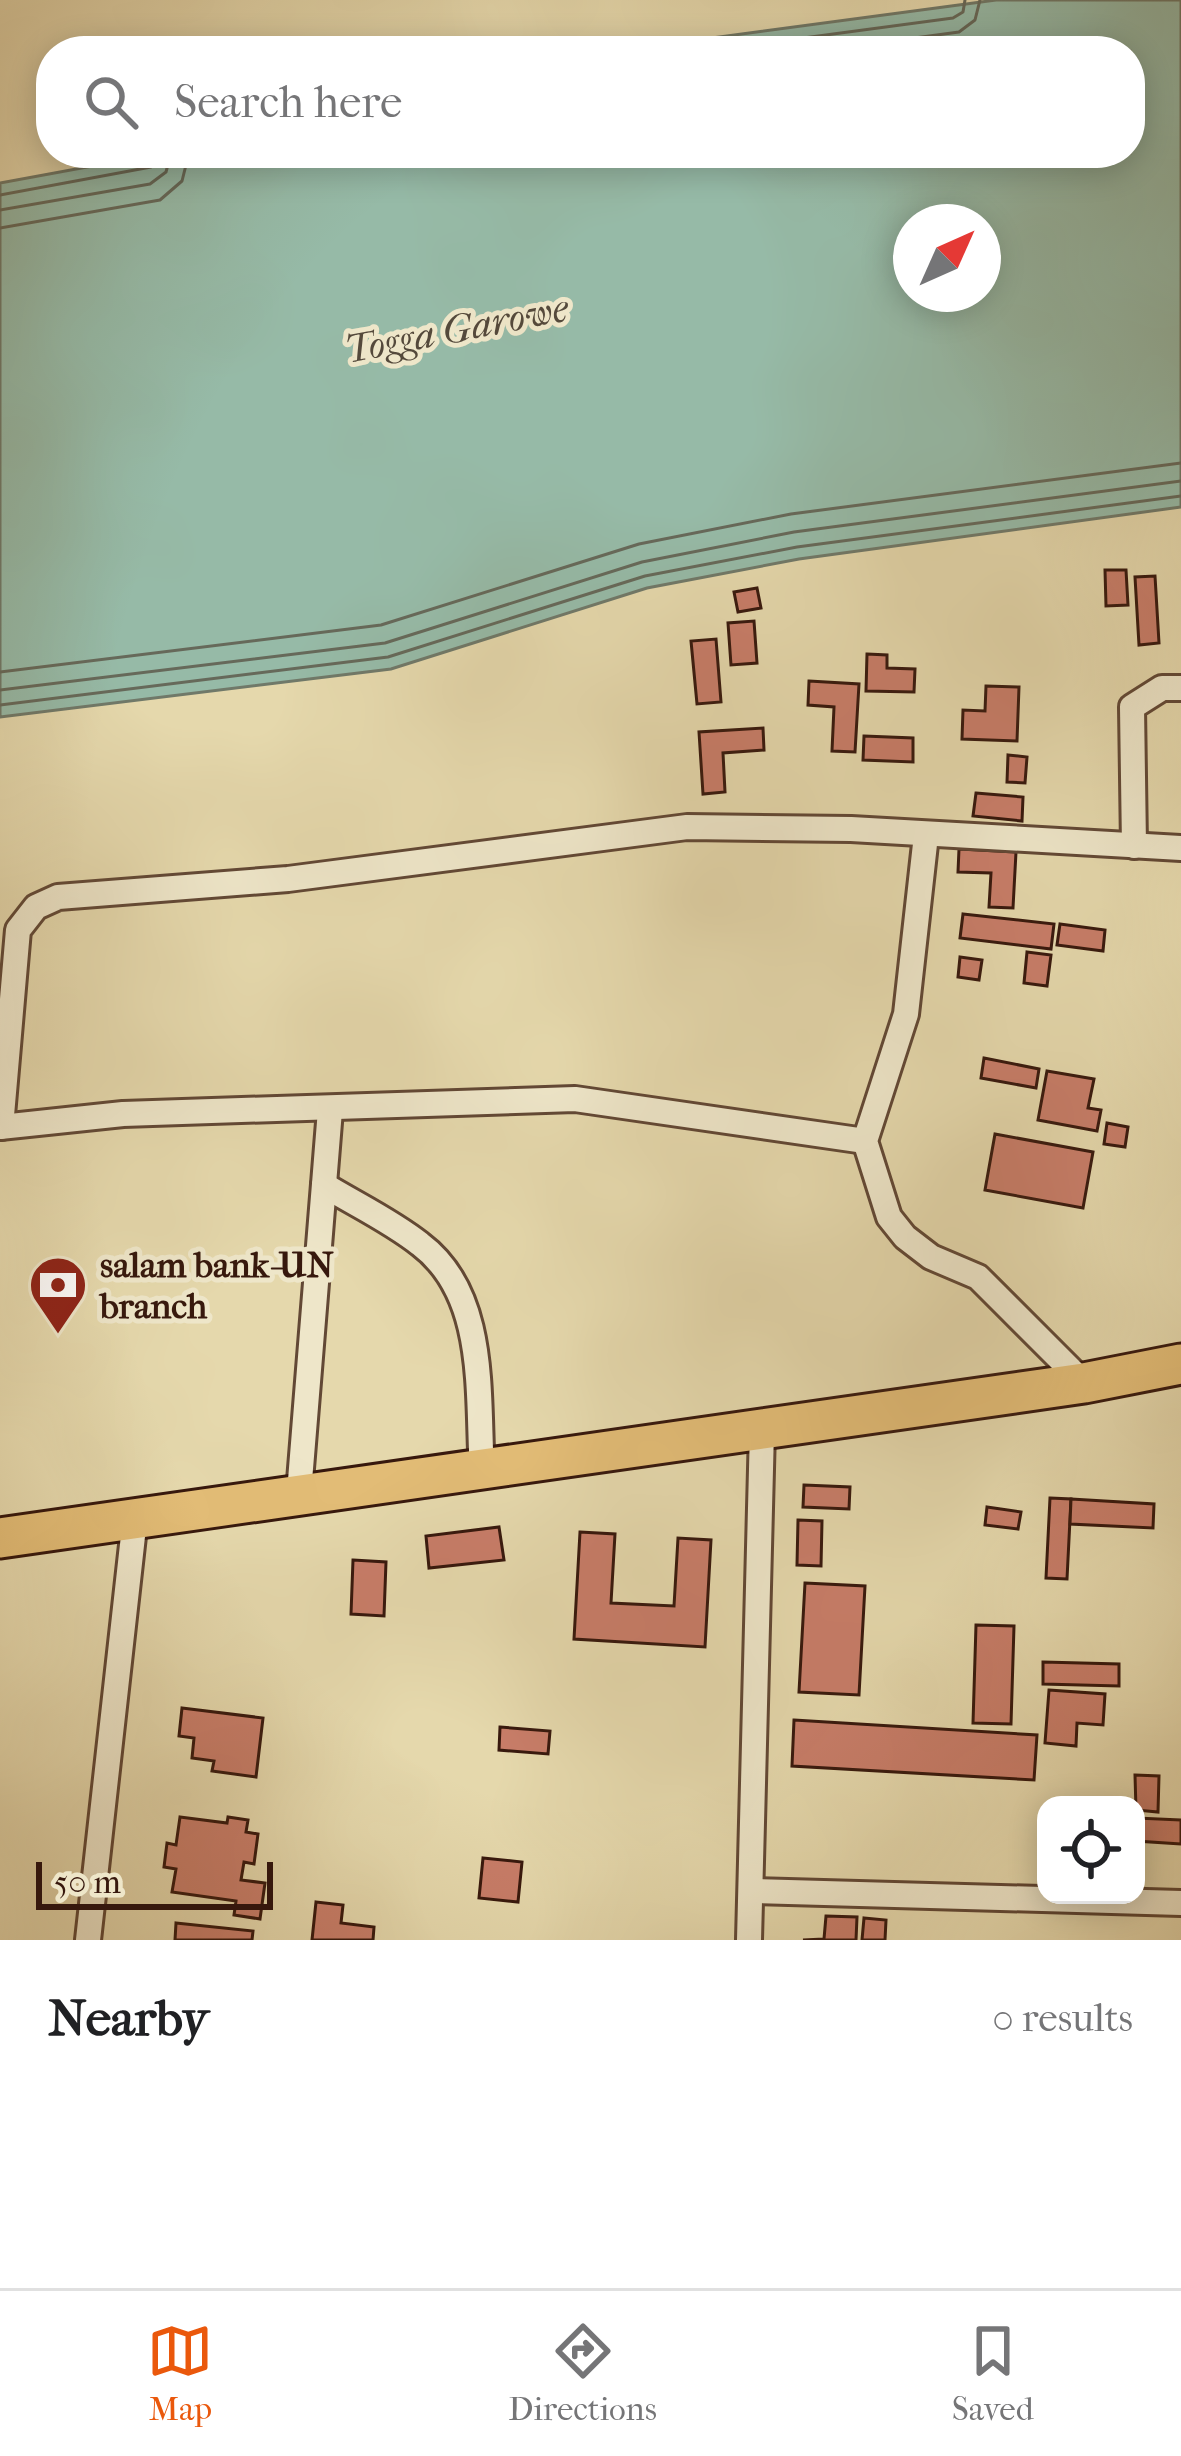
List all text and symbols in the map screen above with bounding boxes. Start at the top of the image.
search box [36,36,1145,168]
icon: search [78,69,144,135]
text: Search here [174,76,402,129]
north arrow [893,204,1001,312]
water label: Togga Garowe [341,285,573,373]
place label: salam bank-UN branch [98,1244,334,1327]
bank icon: salam bank-UN branch [27,1254,89,1336]
map controls [1037,1796,1145,1904]
button: locate [1037,1796,1145,1904]
scale bar [36,1856,273,1909]
text: 50 m [54,1863,121,1902]
text: Nearby [48,1988,209,2048]
text: 0 results [992,1995,1133,2041]
tab: Map [147,2318,213,2429]
tab: Directions [508,2318,657,2429]
tab: Saved [952,2318,1034,2429]

